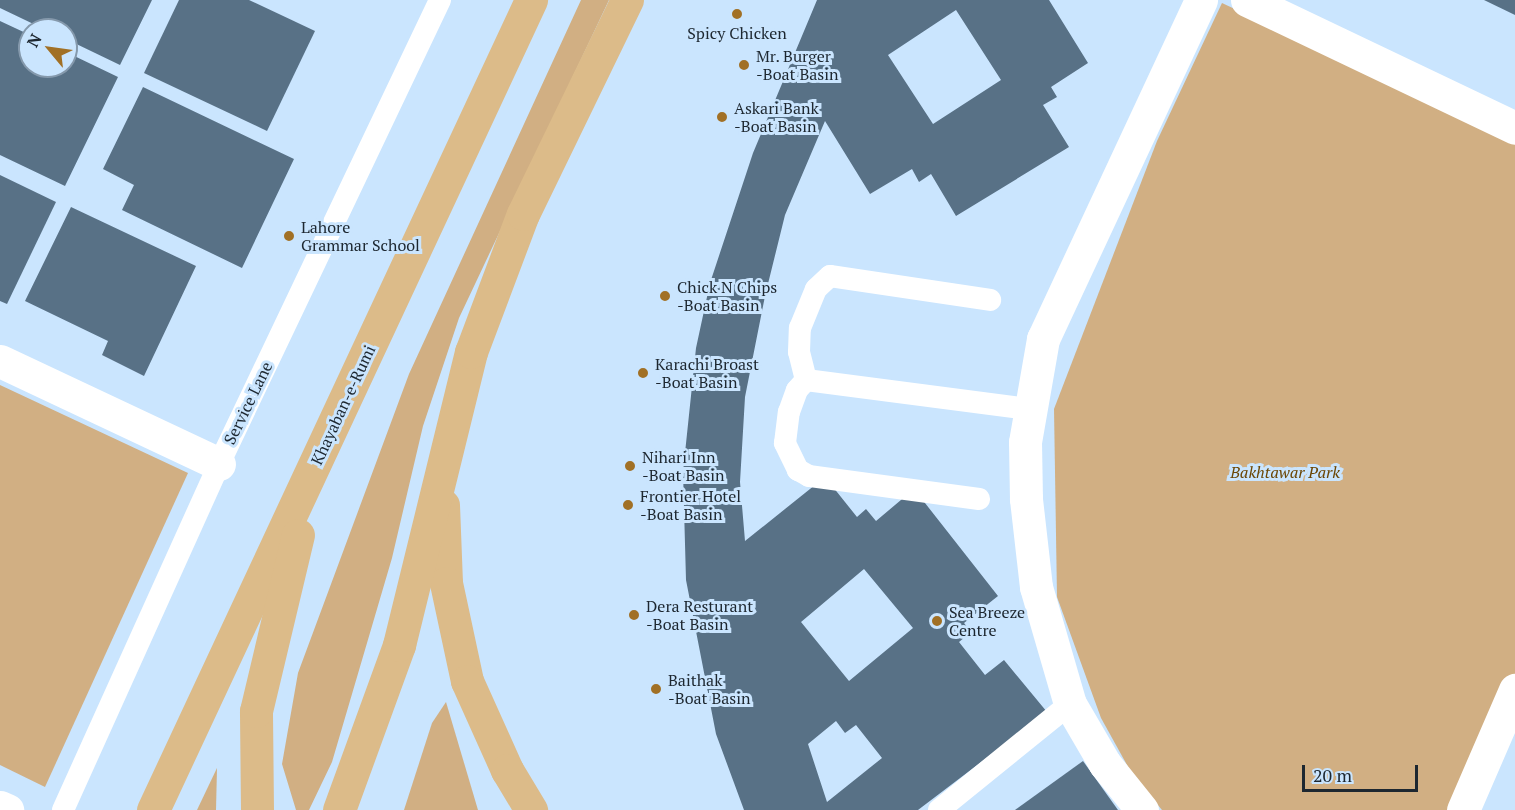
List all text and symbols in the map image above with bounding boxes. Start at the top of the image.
marker: Spicy Chicken [730,7,744,21]
north arrow [18,18,78,78]
place label: Spicy Chicken [687,23,787,43]
text: N [21,30,47,51]
place label: Mr. Burger -Boat Basin [756,46,839,84]
marker: Mr. Burger -Boat Basin [737,58,751,72]
place label: Askari Bank -Boat Basin [734,98,819,136]
marker: Askari Bank -Boat Basin [715,110,729,124]
place label: Lahore Grammar School [301,217,420,255]
marker: Lahore Grammar School [282,229,296,243]
place label: Chick N Chips -Boat Basin [677,277,777,315]
marker: Chick N Chips -Boat Basin [658,289,672,303]
street label: Khayaban-e-Rumi [307,342,379,468]
place label: Karachi Broast -Boat Basin [655,354,759,392]
street label: Service Lane [220,359,276,447]
marker: Karachi Broast -Boat Basin [636,366,650,380]
place label: Nihari Inn -Boat Basin [642,447,725,485]
marker: Nihari Inn -Boat Basin [623,459,637,473]
park label: Bakhtawar Park [1230,462,1340,482]
place label: Frontier Hotel -Boat Basin [640,486,741,524]
marker: Frontier Hotel -Boat Basin [621,498,635,512]
place label: Dera Resturant -Boat Basin [646,596,753,634]
place label: Sea Breeze Centre [949,602,1025,640]
marker: Dera Resturant -Boat Basin [627,608,641,622]
marker: Sea Breeze Centre [930,614,944,628]
place label: Baithak -Boat Basin [668,670,751,708]
marker: Baithak -Boat Basin [649,682,663,696]
scale bar [1305,753,1420,791]
text: 20 m [1313,763,1352,787]

